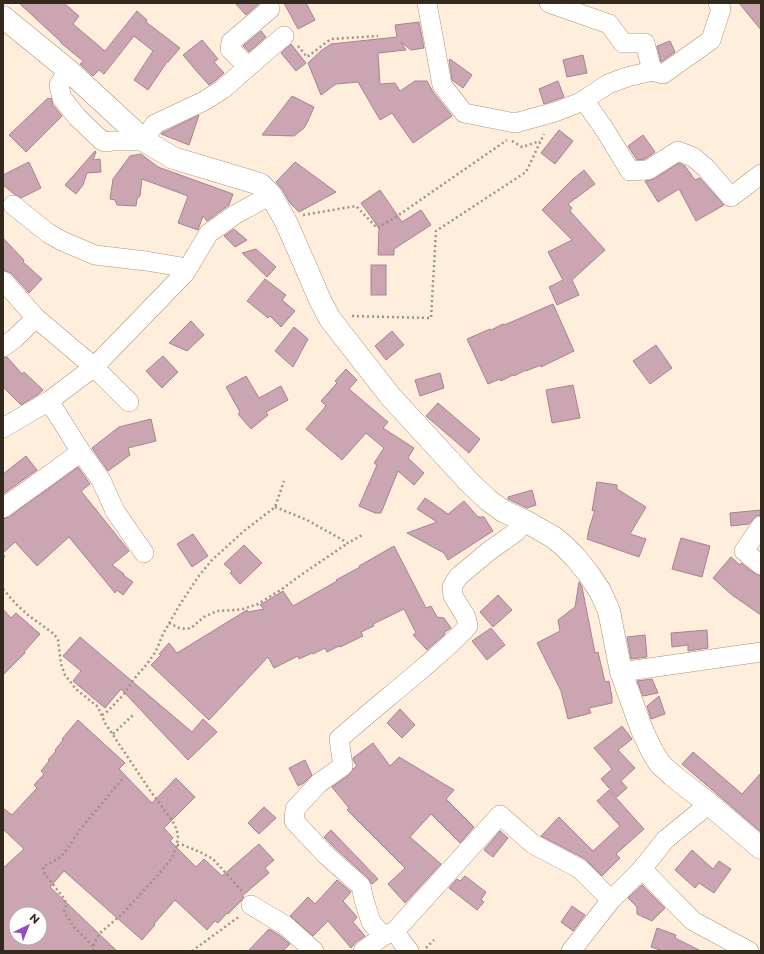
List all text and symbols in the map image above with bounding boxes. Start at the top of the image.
north arrow [8,906,48,946]
text: N [27,911,43,927]

